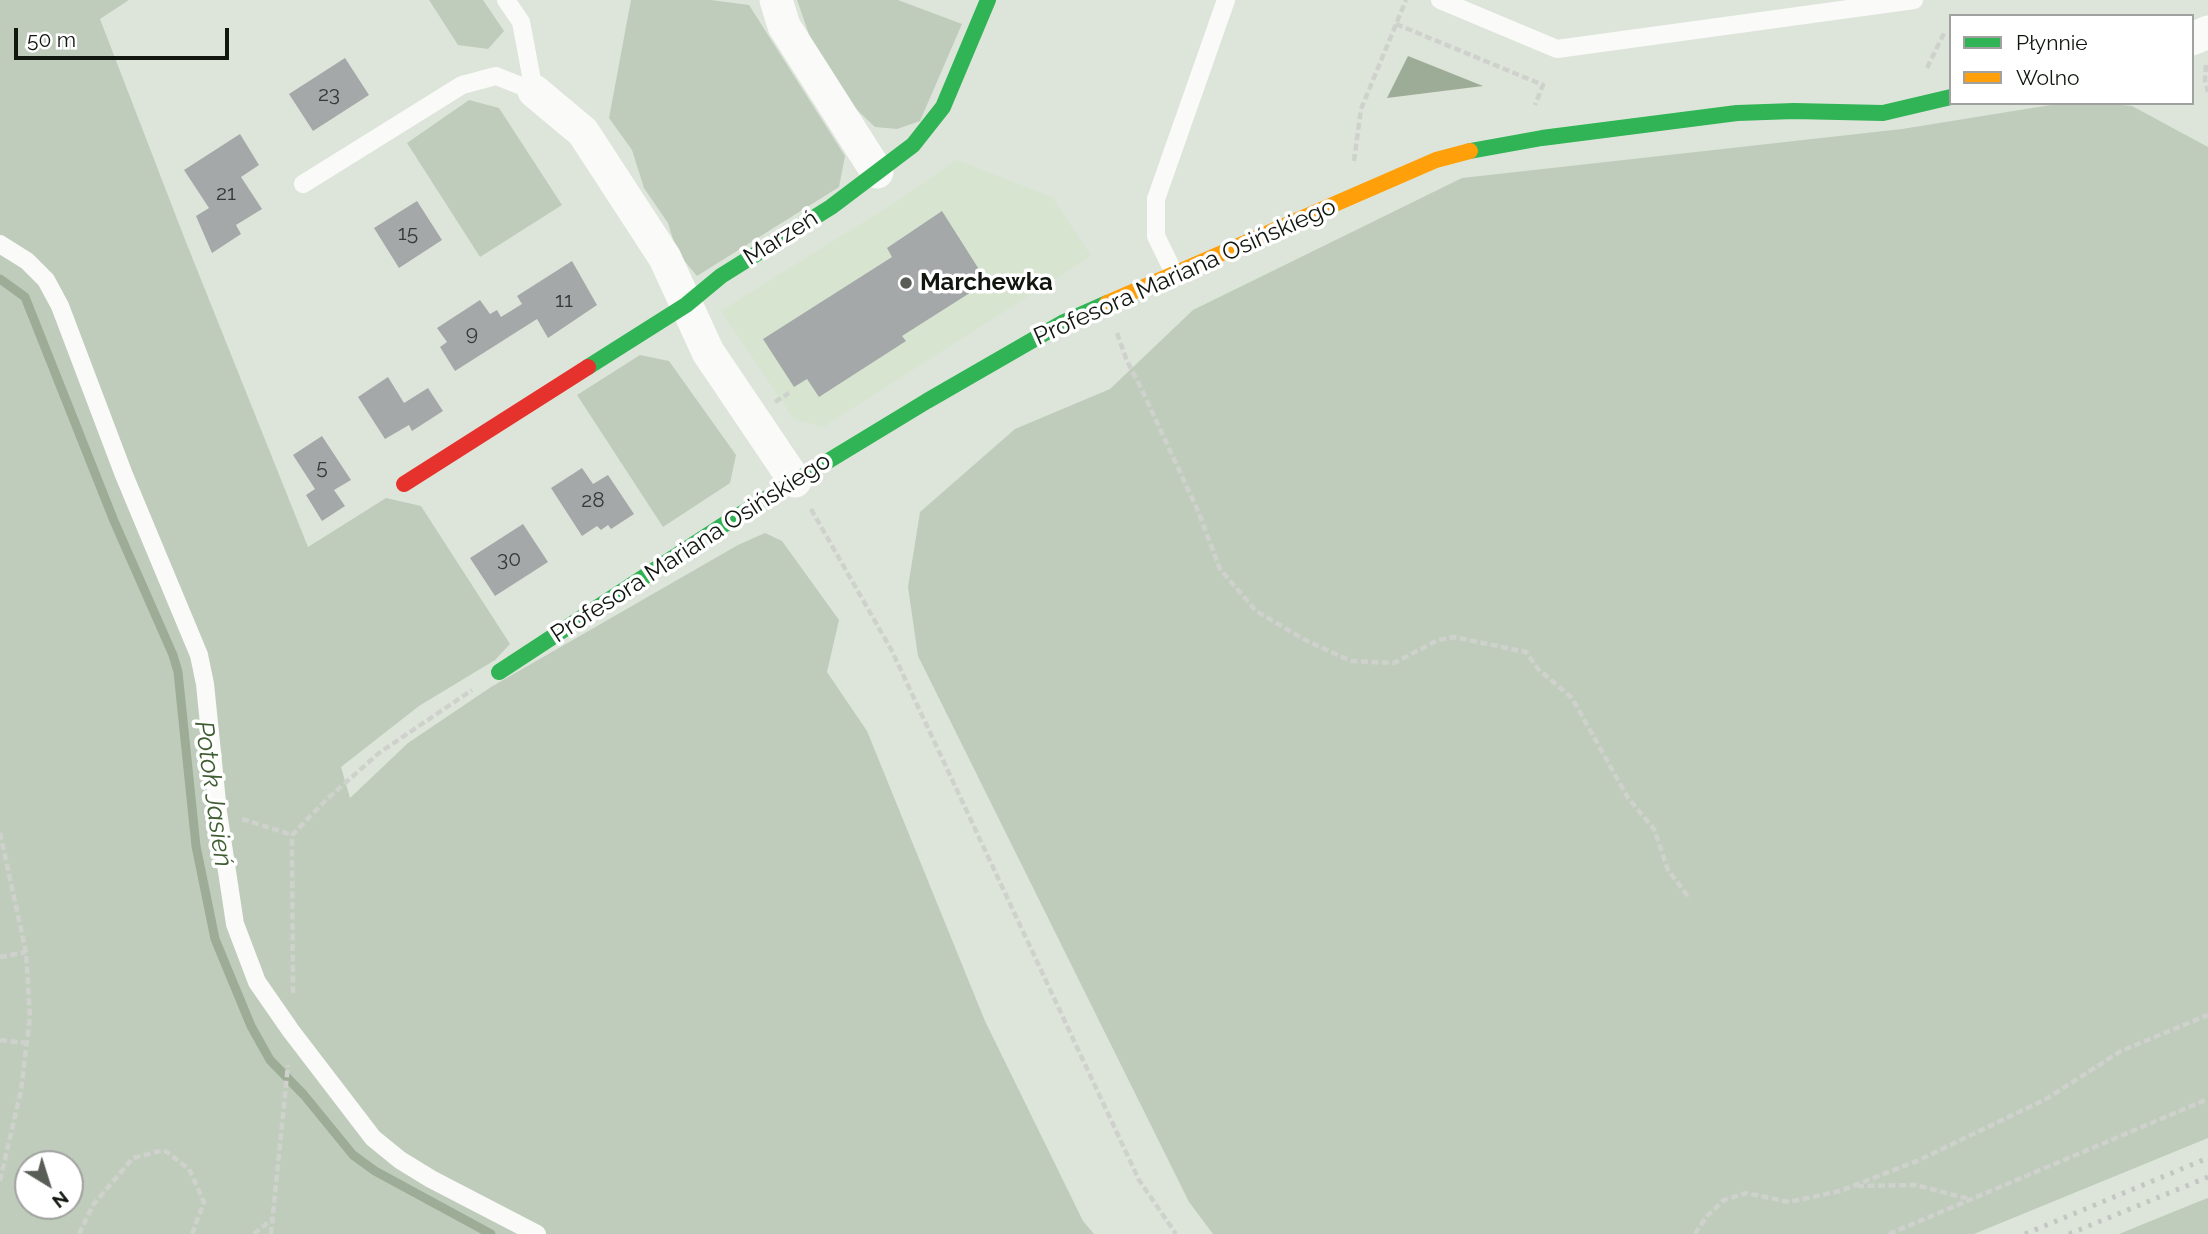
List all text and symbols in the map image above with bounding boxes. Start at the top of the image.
scale bar [18,14,233,58]
legend [1949,14,2194,105]
text: 50 m [27,27,76,52]
text: Płynnie [2016,30,2088,55]
text: Wolno [2016,65,2080,90]
house number: 23 [318,82,340,108]
house number: 21 [216,181,236,207]
street label: Profesora Mariana Osińskiego [1029,192,1341,352]
street label: Marzeń [739,204,823,272]
house number: 15 [398,221,418,247]
place label: Marchewka [920,269,1053,297]
marker: Marchewka [898,275,914,291]
house number: 11 [555,288,573,314]
house number: 9 [466,321,478,347]
street label: Profesora Mariana Osińskiego [546,447,836,649]
house number: 5 [316,455,328,481]
house number: 28 [581,488,605,514]
house number: 30 [497,547,521,573]
water label: Potok Jasień [187,719,239,869]
north arrow [14,1150,84,1220]
text: N [48,1187,73,1213]

